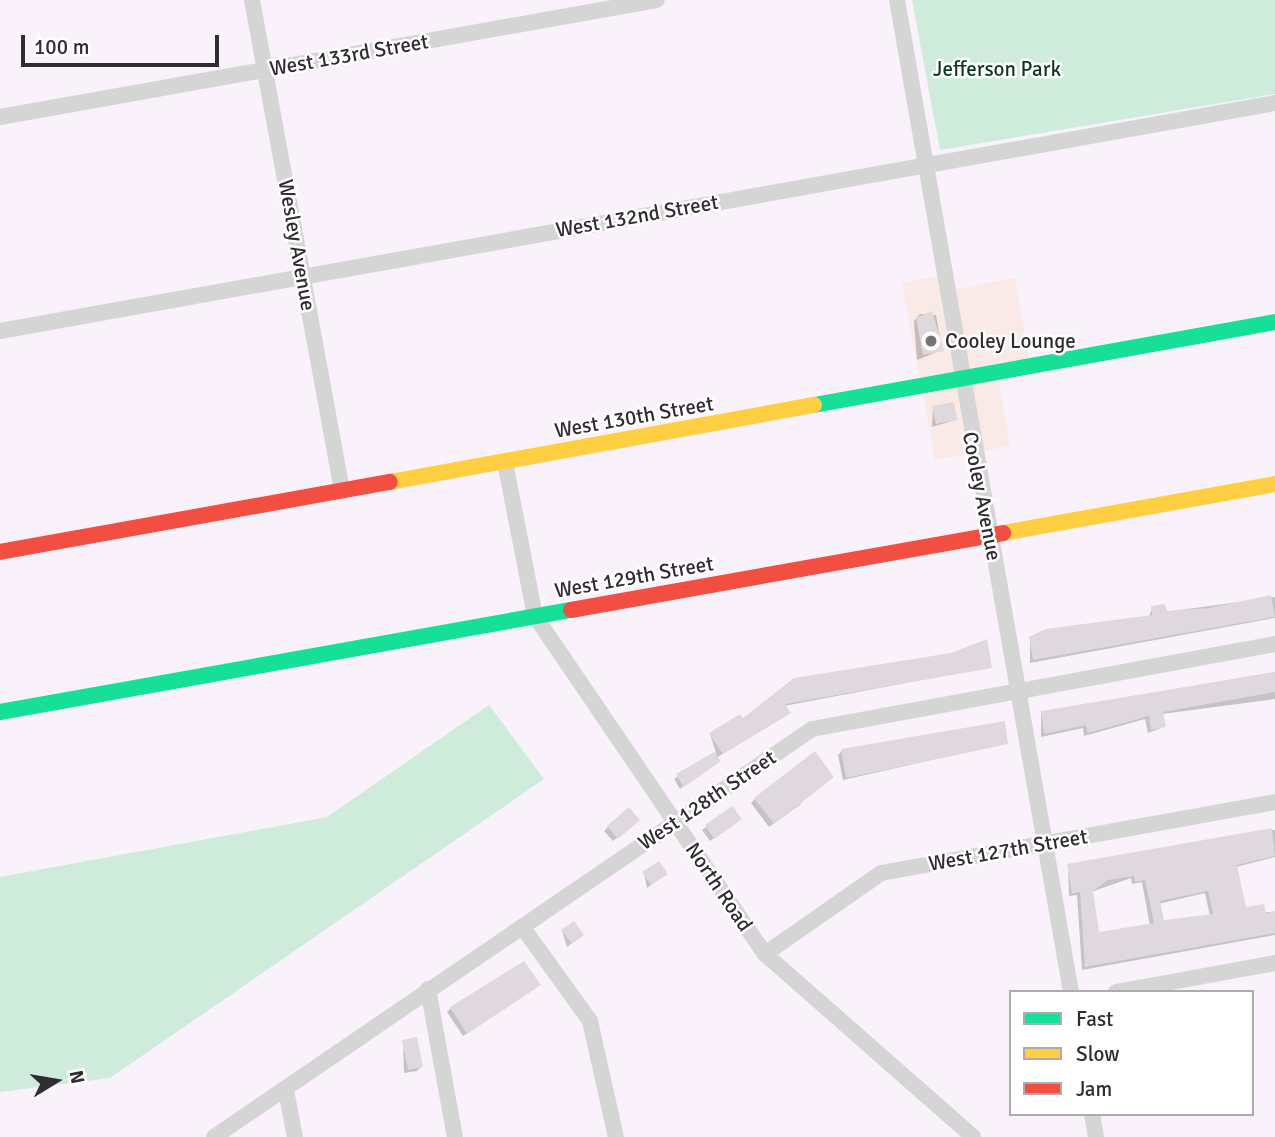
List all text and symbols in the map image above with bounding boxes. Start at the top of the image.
scale bar [24,21,222,65]
street label: West 133rd Street [268,29,430,81]
text: 100 m [34,34,89,60]
park label: Jefferson Park [933,56,1061,82]
street label: Wesley Avenue [273,177,321,313]
street label: West 132nd Street [554,189,720,243]
place label: Cooley Lounge [945,328,1076,354]
marker: Cooley Lounge [923,333,939,349]
street label: West 130th Street [553,391,715,443]
street label: Cooley Avenue [957,429,1007,563]
street label: West 129th Street [553,551,715,603]
street label: West 128th Street [633,745,781,855]
street label: West 127th Street [927,824,1089,876]
street label: North Road [680,838,758,936]
legend [1009,990,1254,1116]
text: Fast [1076,1006,1113,1032]
text: Slow [1076,1041,1120,1067]
north arrow [21,1046,91,1116]
text: N [64,1068,90,1086]
text: Jam [1076,1076,1112,1102]

